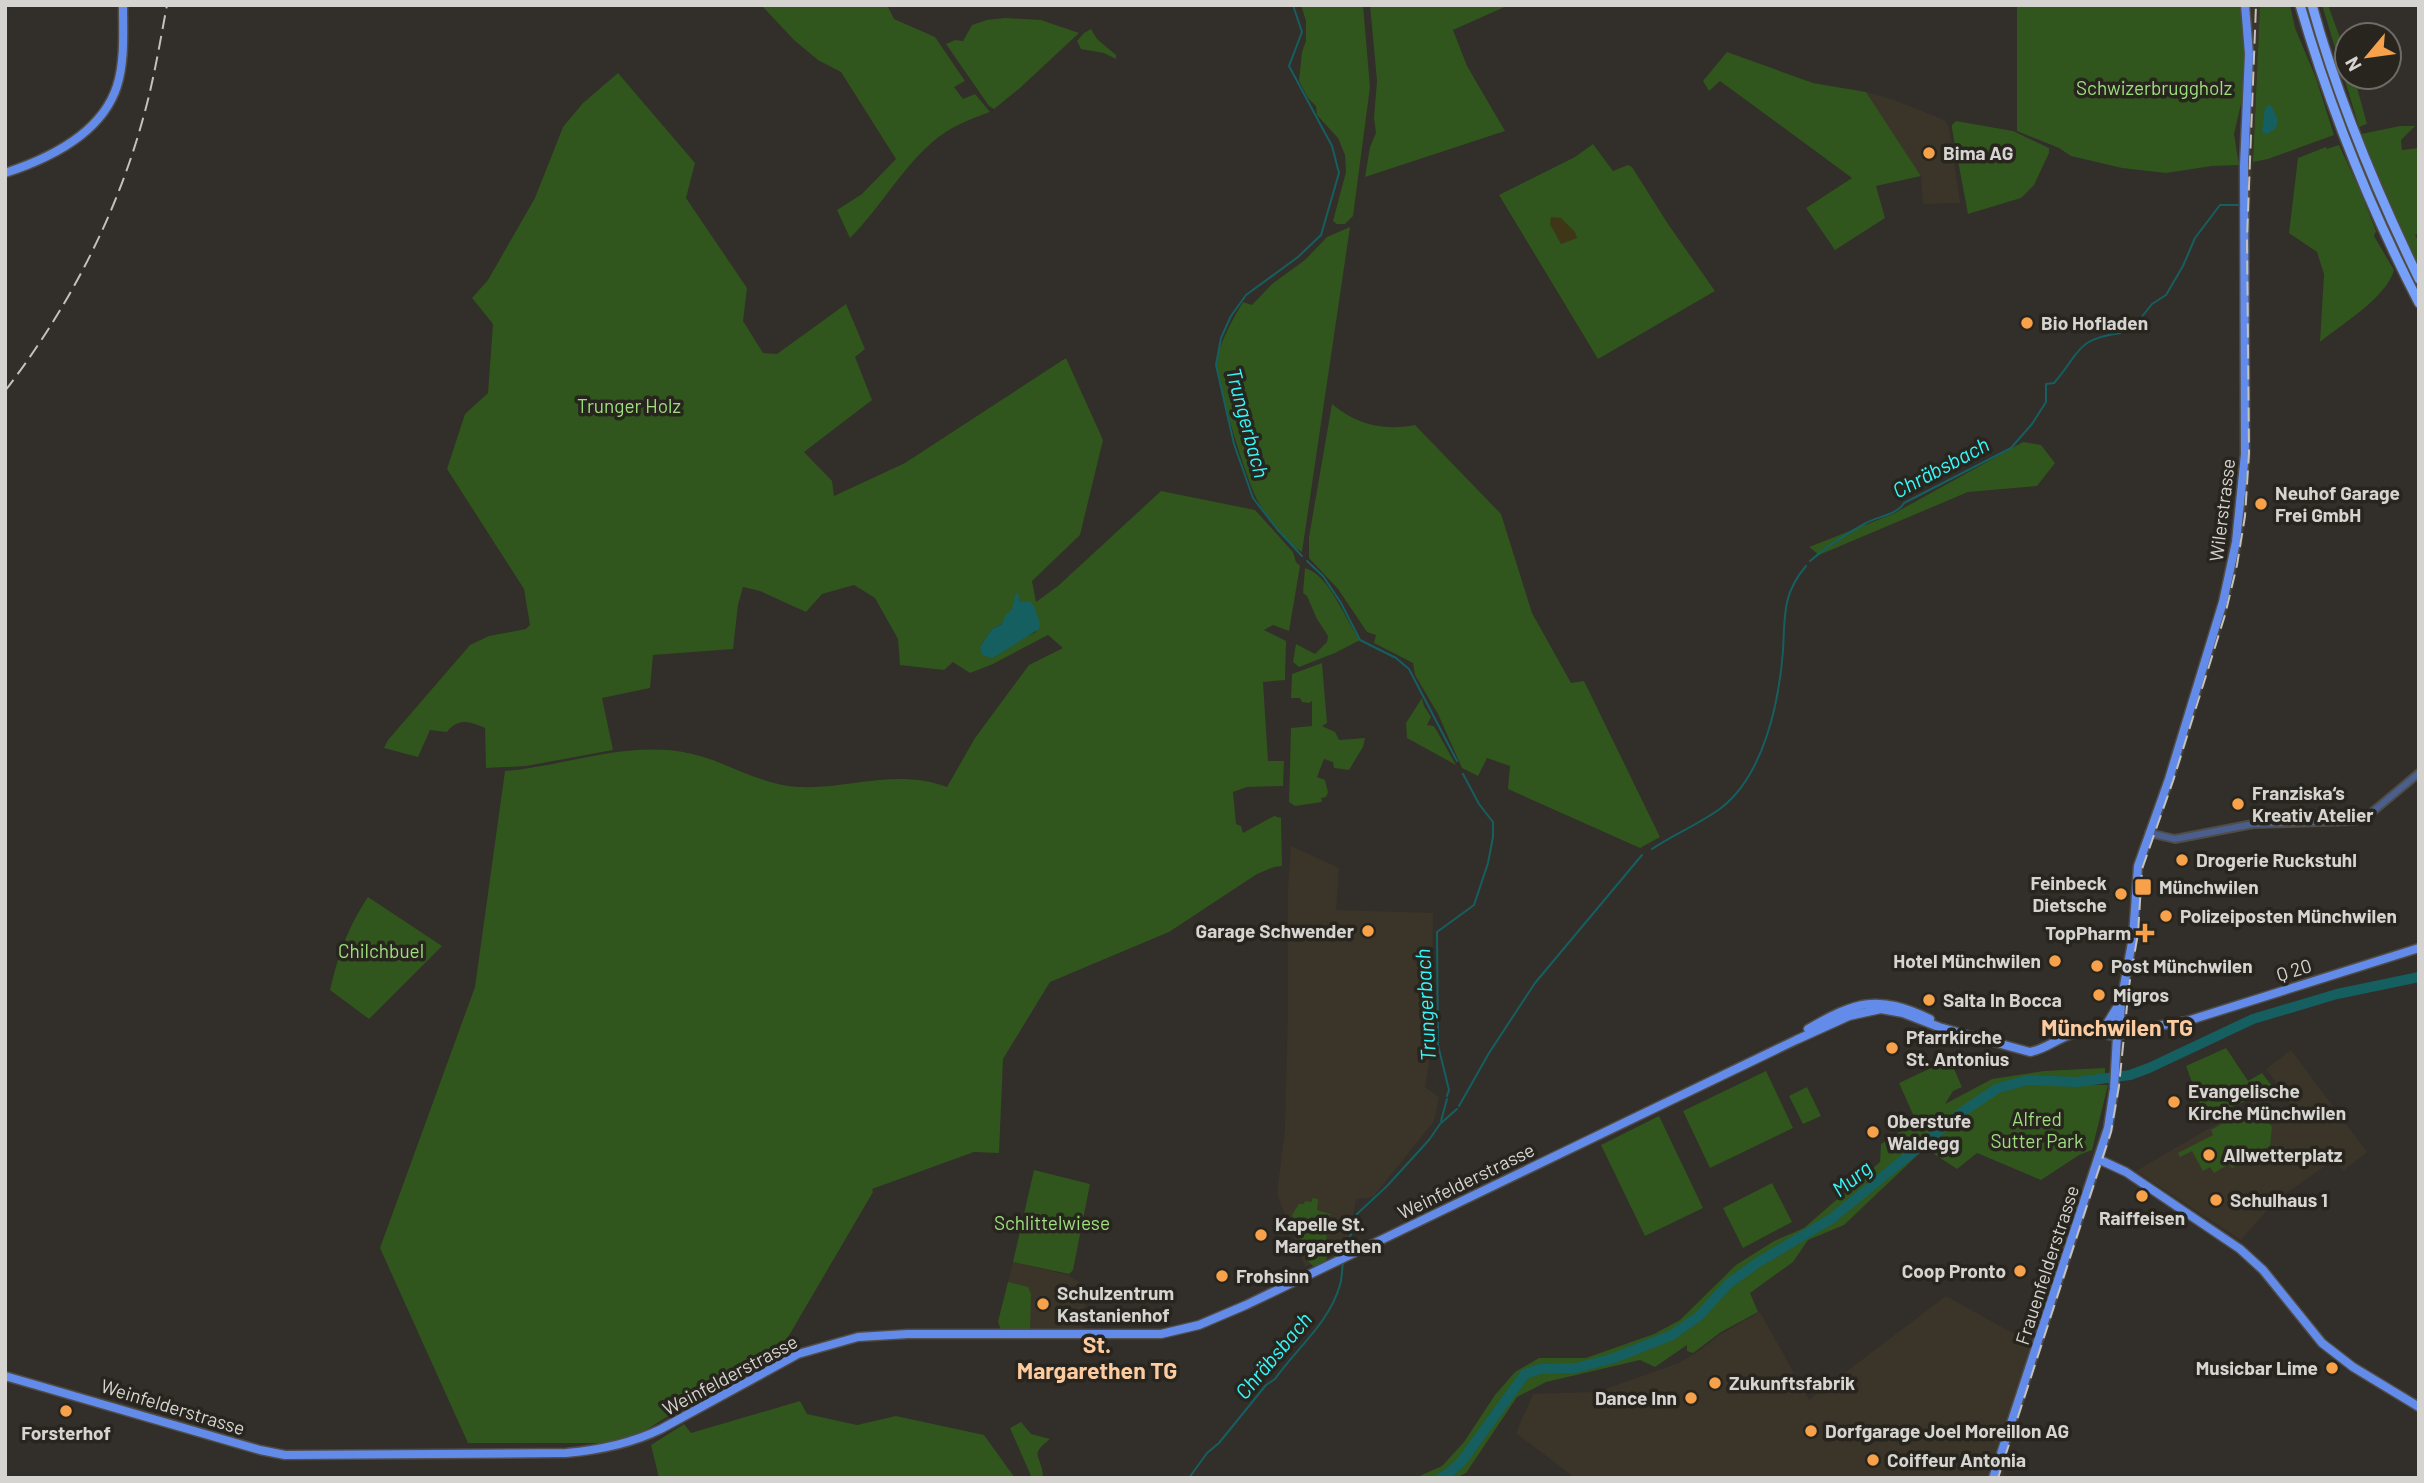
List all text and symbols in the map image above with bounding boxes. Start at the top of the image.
north arrow [2333,21,2403,91]
text: N [2340,53,2366,76]
park label: Schwizerbruggholz [2076,76,2232,99]
place label: Bima AG [1943,141,2013,164]
marker: Bima AG [1921,145,1937,161]
place label: Bio Hofladen [2041,311,2148,334]
marker: Bio Hofladen [2019,315,2035,331]
water label: Trungerbach [1222,365,1275,480]
park label: Trunger Holz [577,394,681,417]
water label: Chräbsbach [1888,431,1993,503]
street label: Wilerstrasse [2204,457,2239,563]
place label: Neuhof Garage Frei GmbH [2275,481,2400,526]
marker: Neuhof Garage Frei GmbH [2253,496,2269,512]
place label: Franziska‘s Kreativ Atelier [2252,781,2374,826]
marker: Franziska‘s Kreativ Atelier [2230,796,2246,812]
place label: Drogerie Ruckstuhl [2196,848,2357,871]
marker: Drogerie Ruckstuhl [2174,852,2190,868]
place label: Feinbeck Dietsche [2030,871,2107,916]
place label: Münchwilen [2159,875,2259,898]
marker: Münchwilen [2133,877,2153,897]
marker: Feinbeck Dietsche [2113,886,2129,902]
place label: Polizeiposten Münchwilen [2180,904,2397,927]
marker: Polizeiposten Münchwilen [2158,908,2174,924]
place label: Garage Schwender [1196,919,1355,942]
place label: TopPharm [2045,921,2131,944]
marker: Garage Schwender [1360,923,1376,939]
marker: TopPharm [2137,925,2153,941]
park label: Chilchbuel [338,939,424,962]
water label: Trungerbach [1409,948,1440,1062]
place label: Hotel Münchwilen [1893,949,2041,972]
marker: Hotel Münchwilen [2047,953,2063,969]
street label: Q 20 [2273,953,2314,986]
place label: Post Münchwilen [2111,954,2253,977]
marker: Post Münchwilen [2089,958,2105,974]
place label: Migros [2113,983,2169,1006]
marker: Migros [2091,987,2107,1003]
place label: Salta In Bocca [1943,988,2062,1011]
marker: Salta In Bocca [1921,992,1937,1008]
district label: Münchwilen TG [2041,1013,2193,1041]
place label: Pfarrkirche St. Antonius [1906,1025,2009,1070]
marker: Pfarrkirche St. Antonius [1884,1040,1900,1056]
place label: Evangelische Kirche Münchwilen [2188,1079,2346,1124]
marker: Evangelische Kirche Münchwilen [2166,1094,2182,1110]
park label: Alfred Sutter Park [1990,1107,2084,1152]
place label: Oberstufe Waldegg [1887,1109,1971,1154]
marker: Oberstufe Waldegg [1865,1124,1881,1140]
street label: Weinfelderstrasse [1394,1137,1538,1224]
place label: Allwetterplatz [2223,1143,2343,1166]
marker: Allwetterplatz [2201,1147,2217,1163]
water label: Murg [1826,1155,1876,1201]
street label: Frauenfelderstrasse [2010,1182,2083,1347]
marker: Raiffeisen [2134,1188,2150,1204]
place label: Schulhaus 1 [2230,1188,2328,1211]
marker: Schulhaus 1 [2208,1192,2224,1208]
place label: Raiffeisen [2099,1206,2185,1229]
park label: Schlittelwiese [994,1211,1110,1234]
place label: Kapelle St. Margarethen [1275,1212,1382,1257]
marker: Kapelle St. Margarethen [1253,1227,1269,1243]
place label: Coop Pronto [1902,1259,2006,1282]
marker: Coop Pronto [2012,1263,2028,1279]
place label: Frohsinn [1236,1264,1309,1287]
marker: Frohsinn [1214,1268,1230,1284]
place label: Schulzentrum Kastanienhof [1057,1281,1174,1326]
marker: Schulzentrum Kastanienhof [1035,1296,1051,1312]
water label: Chräbsbach [1229,1306,1316,1404]
street label: Weinfelderstrasse [658,1329,801,1420]
district label: St. Margarethen TG [1017,1330,1177,1384]
place label: Musicbar Lime [2196,1356,2318,1379]
marker: Musicbar Lime [2324,1360,2340,1376]
place label: Zukunftsfabrik [1729,1371,1855,1394]
street label: Weinfelderstrasse [98,1374,248,1439]
marker: Zukunftsfabrik [1707,1375,1723,1391]
place label: Dance Inn [1595,1386,1677,1409]
marker: Dance Inn [1683,1390,1699,1406]
marker: Forsterhof [58,1403,74,1419]
place label: Dorfgarage Joel Moreillon AG [1825,1419,2069,1442]
place label: Forsterhof [21,1421,111,1444]
marker: Dorfgarage Joel Moreillon AG [1803,1423,1819,1439]
place label: Coiffeur Antonia [1887,1448,2026,1471]
marker: Coiffeur Antonia [1865,1452,1881,1468]

